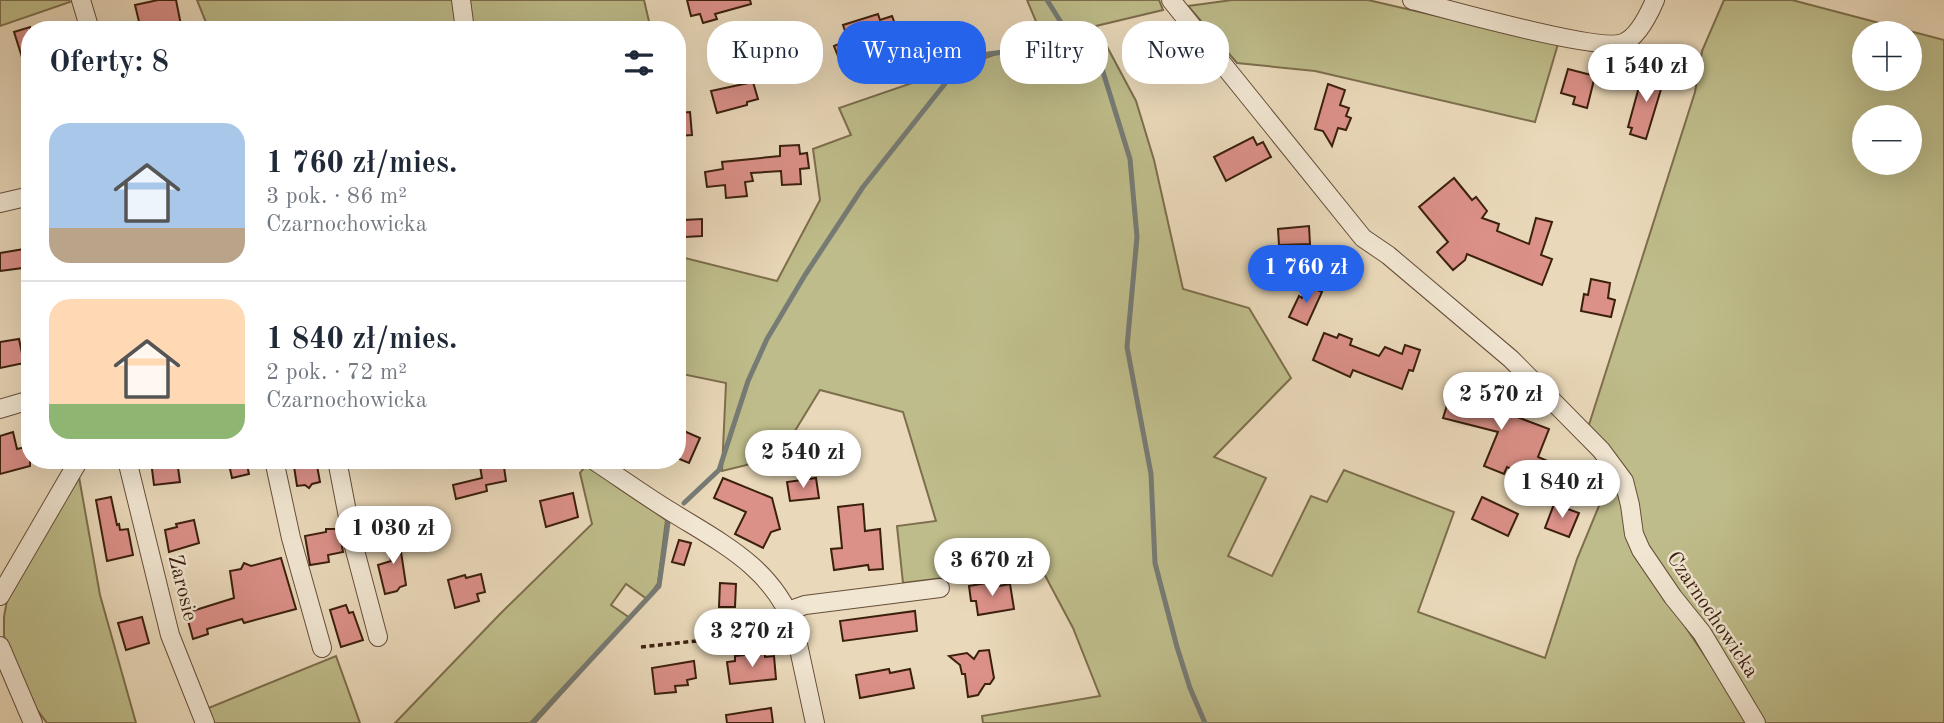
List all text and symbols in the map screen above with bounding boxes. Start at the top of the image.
chip: Kupno [707,21,823,84]
chip: Wynajem [837,21,986,84]
chip: Filtry [1000,21,1108,84]
chip: Nowe [1122,21,1229,84]
map controls [1852,21,1922,175]
button: + [1852,21,1922,91]
icon: filters [620,44,658,82]
pin: 1 540 zł [1574,44,1718,104]
text: Oferty: 8 [49,48,169,78]
text: 1 540 zł [1604,55,1688,78]
button: − [1852,105,1922,175]
text: 1 760 zł/mies. [266,149,457,179]
icon: home [105,151,189,235]
text: 3 pok. · 86 m² [266,185,407,208]
text: Czarnochowicka [266,213,427,236]
pin: 1 760 zł [1234,246,1378,305]
text: 1 760 zł [1264,256,1348,279]
text: 1 840 zł/mies. [266,325,457,355]
icon: home [105,327,189,411]
text: 2 pok. · 72 m² [266,361,407,384]
pin: 2 570 zł [1429,372,1573,432]
text: 2 570 zł [1459,383,1543,406]
text: Czarnochowicka [266,389,427,412]
pin: 2 540 zł [731,430,875,490]
text: 2 540 zł [761,441,845,464]
pin: 1 840 zł [1490,461,1634,520]
text: 1 840 zł [1520,471,1604,494]
pin: 1 030 zł [321,506,465,566]
text: 1 030 zł [351,517,435,540]
pin: 3 670 zł [920,538,1064,598]
street label: Czarnochowicka [1662,548,1762,682]
text: 3 670 zł [950,549,1034,572]
street label: Zarosie [164,553,200,623]
pin: 3 270 zł [680,610,824,669]
text: 3 270 zł [710,620,794,643]

